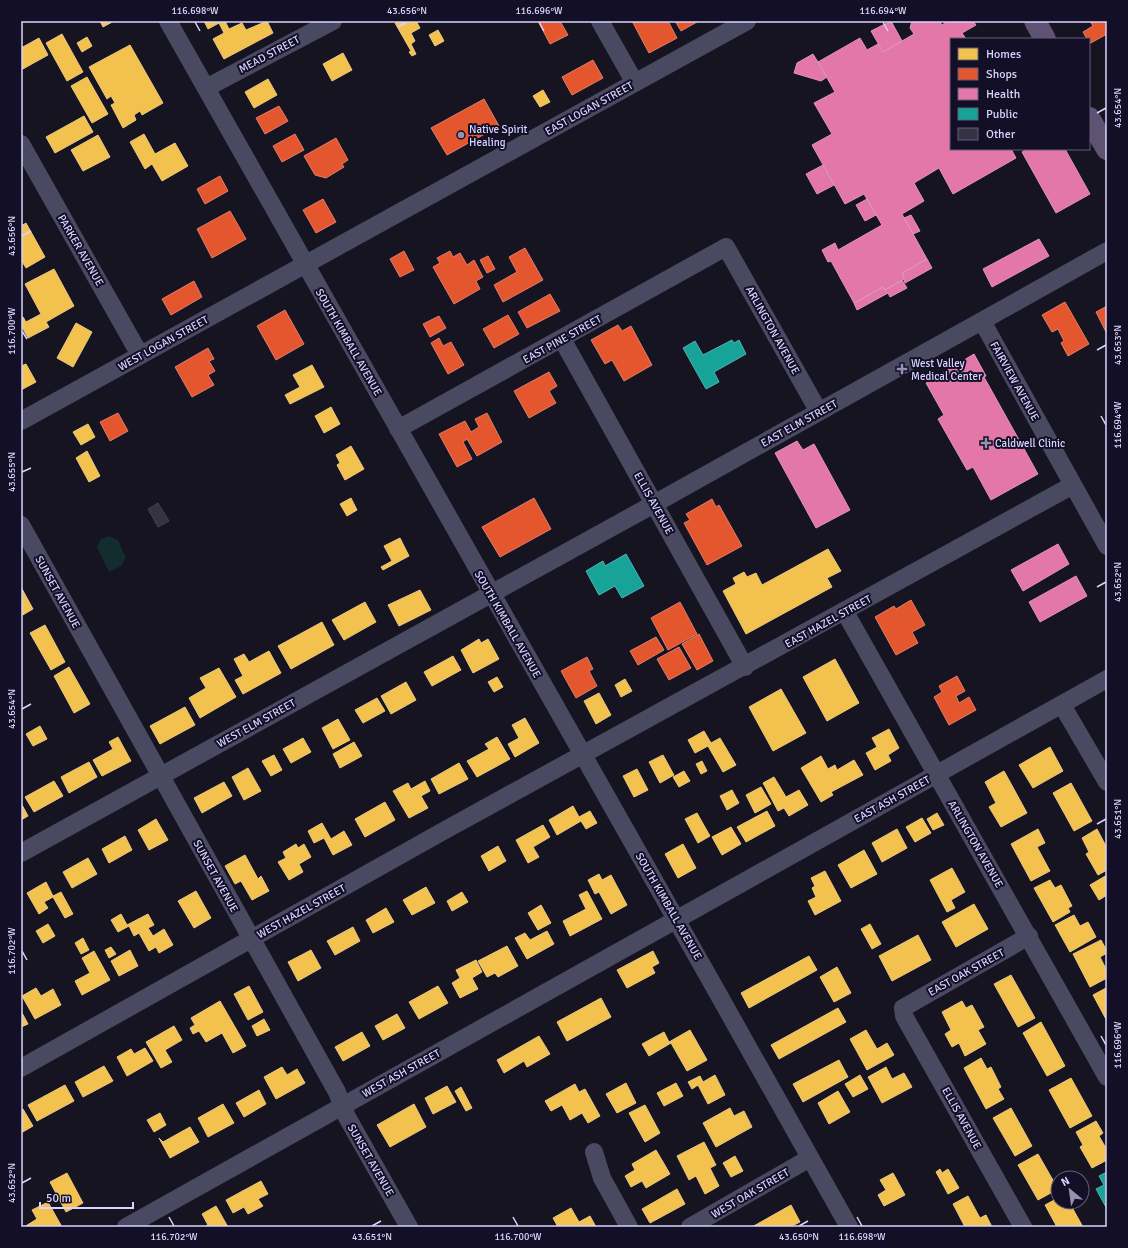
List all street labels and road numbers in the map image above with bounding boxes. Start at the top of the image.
street label: MEAD STREET [237,33,302,76]
street label: EAST LOGAN STREET [543,79,636,138]
street label: PARKER AVENUE [55,212,106,288]
street label: ARLINGTON AVENUE [743,284,802,377]
street label: SOUTH KIMBALL AVENUE [313,286,385,398]
street label: EAST PINE STREET [521,312,604,366]
street label: WEST LOGAN STREET [116,313,211,374]
street label: FAIRVIEW AVENUE [987,339,1042,423]
street label: EAST ELM STREET [759,397,840,450]
street label: ELLIS AVENUE [631,470,676,537]
street label: SUNSET AVENUE [32,554,83,631]
street label: SOUTH KIMBALL AVENUE [472,568,544,680]
street label: EAST HAZEL STREET [783,592,874,651]
street label: WEST ELM STREET [215,696,298,750]
street label: EAST ASH STREET [852,773,933,826]
street label: ARLINGTON AVENUE [945,798,1006,890]
street label: SUNSET AVENUE [190,838,241,915]
street label: SOUTH KIMBALL AVENUE [633,850,705,962]
street label: WEST HAZEL STREET [255,881,348,941]
street label: EAST OAK STREET [926,946,1007,999]
street label: WEST ASH STREET [360,1046,443,1100]
street label: ELLIS AVENUE [939,1085,984,1152]
street label: SUNSET AVENUE [345,1122,396,1199]
street label: WEST OAK STREET [709,1166,792,1221]

